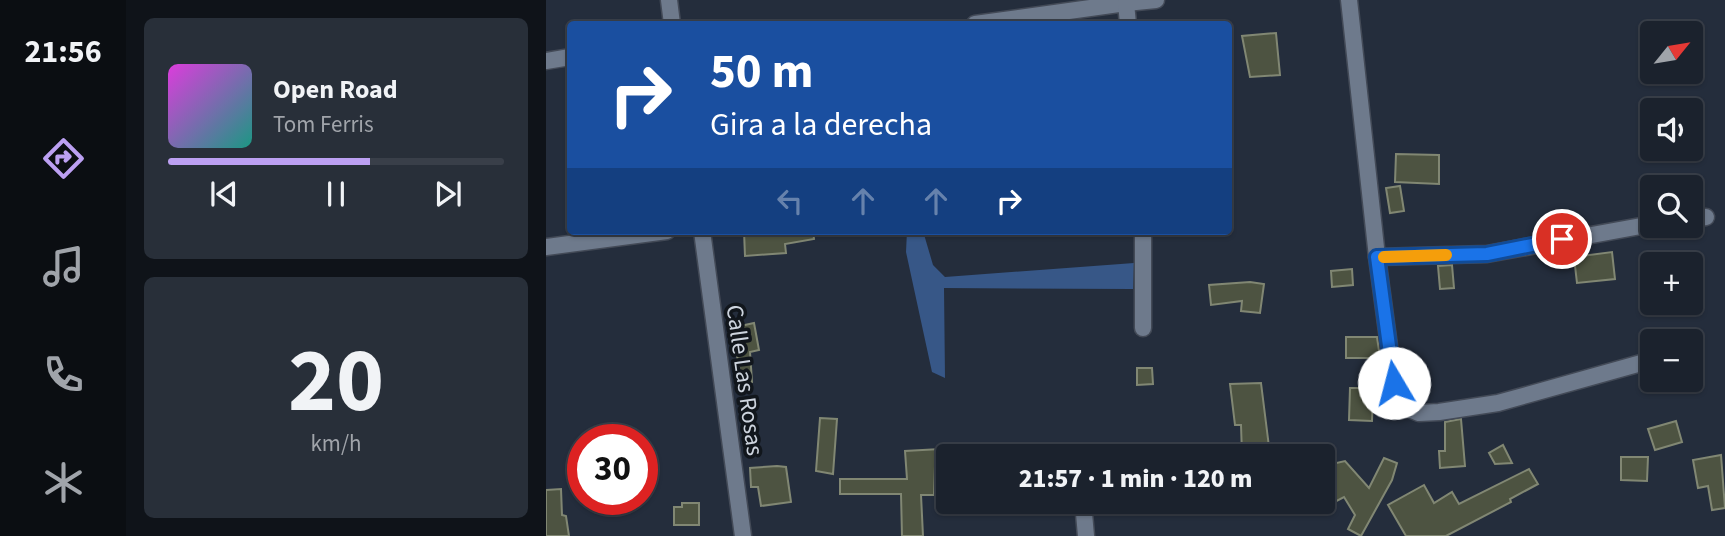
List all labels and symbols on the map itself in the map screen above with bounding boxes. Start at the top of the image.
north arrow [1640,21,1703,84]
pin [1532,209,1592,269]
street label: Calle Las Rosas [717,302,772,458]
position arrow [1357,346,1431,420]
speed limit sign: 30 [567,424,658,515]

